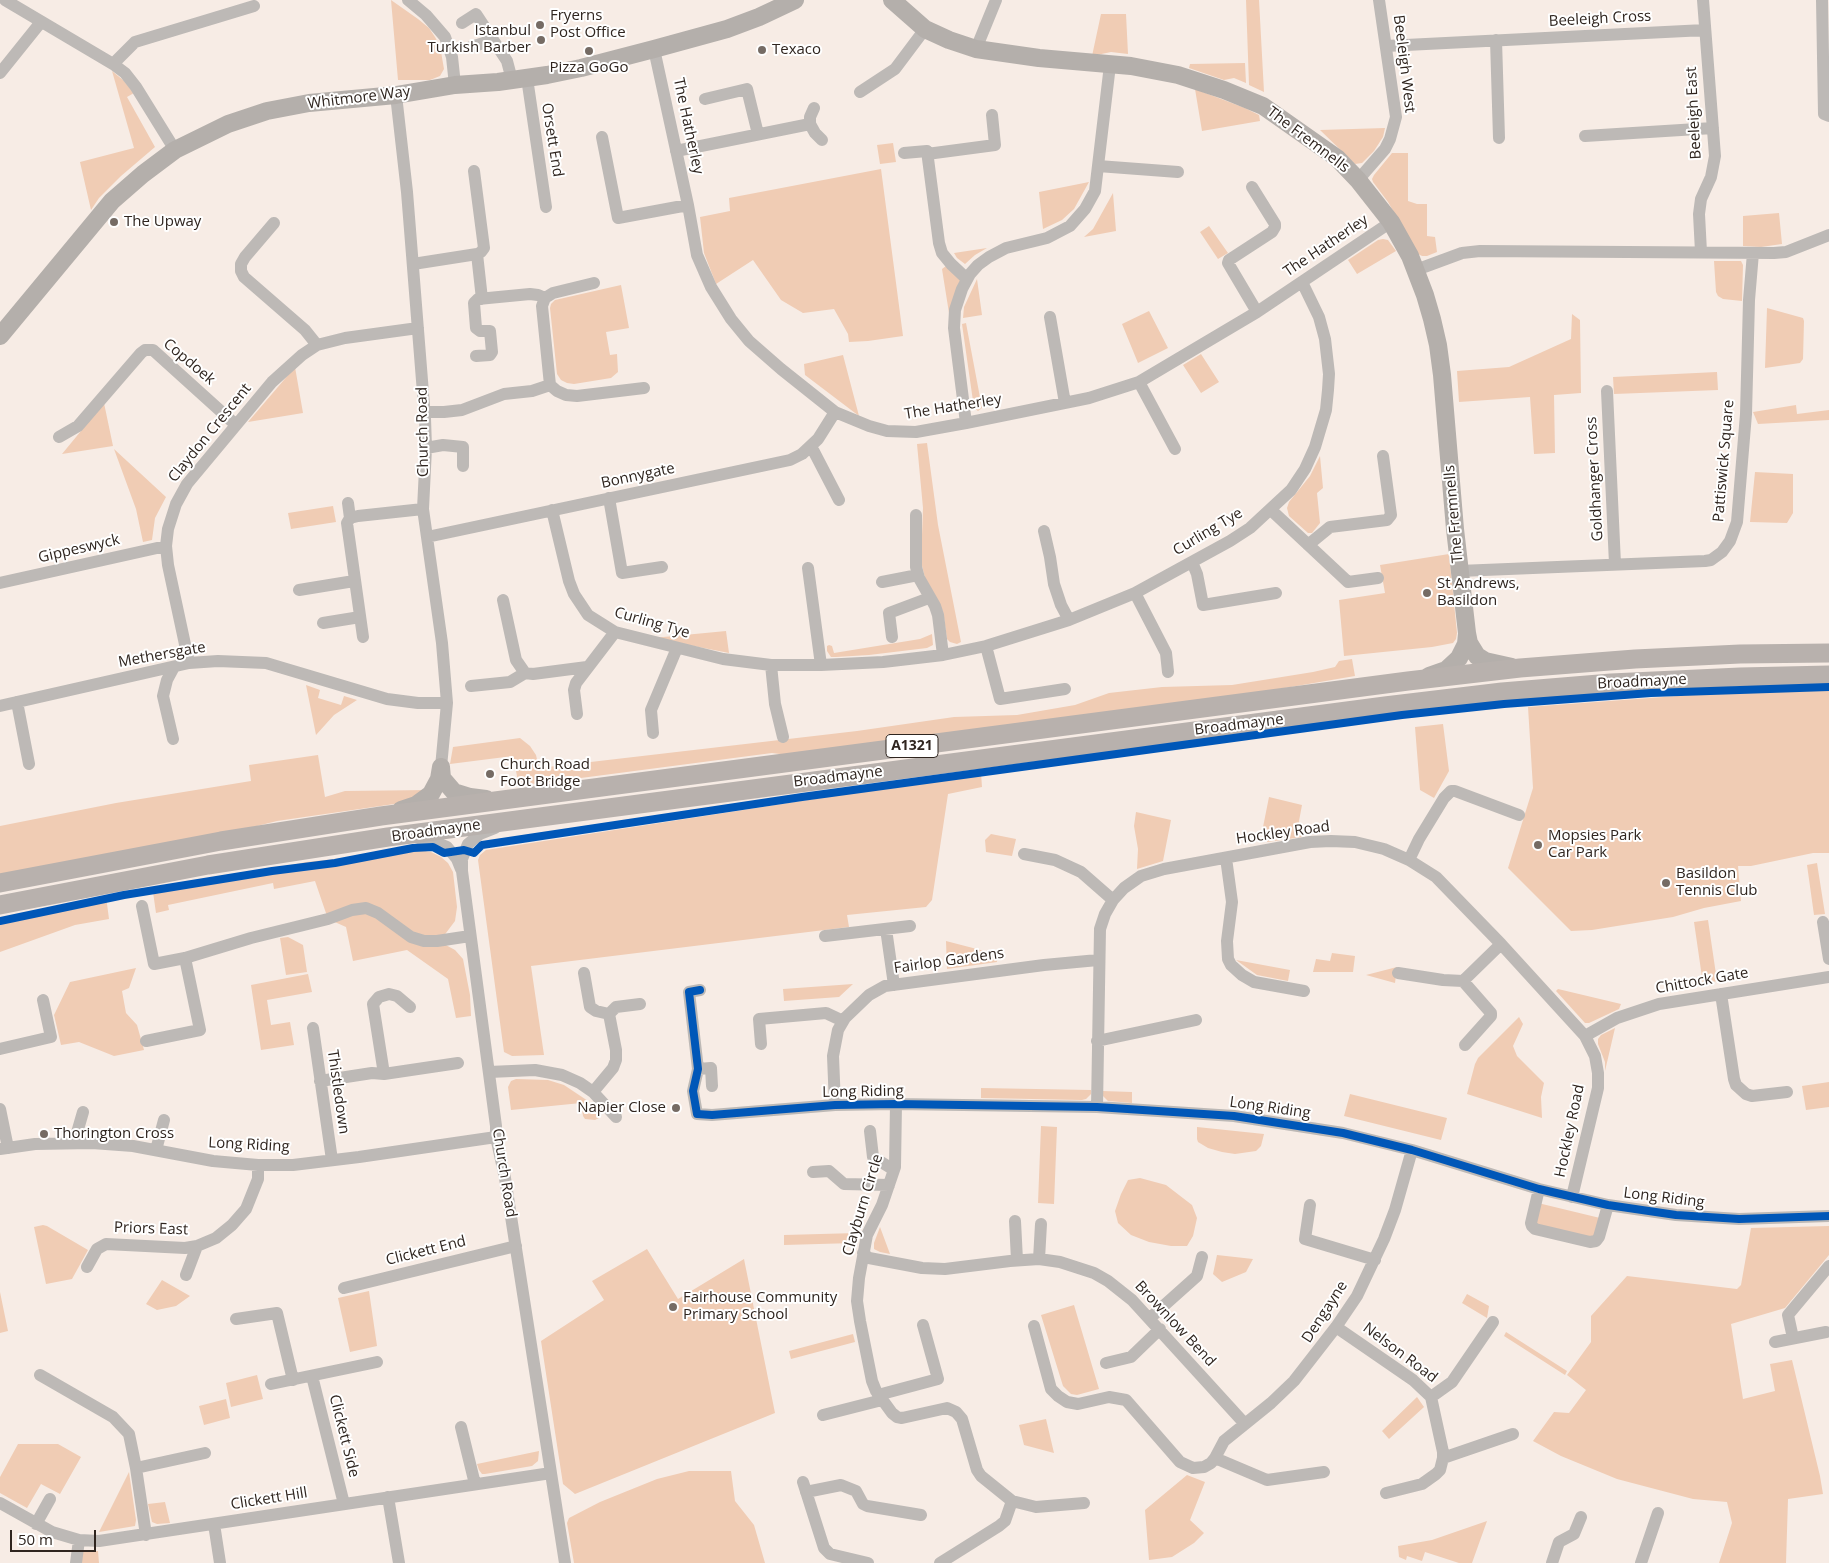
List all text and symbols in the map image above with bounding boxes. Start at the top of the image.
place label: Fryerns Post Office [550,7,626,42]
street label: Beeleigh Cross [1548,7,1652,31]
street label: Beeleigh West [1389,14,1419,114]
marker: Fryerns Post Office [534,19,546,31]
place label: Istanbul Turkish Barber [428,22,531,57]
marker: Istanbul Turkish Barber [535,34,547,46]
place label: Texaco [772,41,821,59]
marker: Texaco [756,44,768,56]
marker: Pizza GoGo [583,45,595,57]
place label: Pizza GoGo [550,59,628,77]
street label: Beeleigh East [1683,66,1705,160]
street label: The Hatherley [669,76,707,176]
street label: Whitmore Way [307,83,411,113]
street label: Orsett End [537,102,567,178]
street label: The Fremnells [1263,103,1353,177]
street label: The Hatherley [1280,211,1372,281]
place label: The Upway [124,213,201,231]
marker: The Upway [108,216,120,228]
street label: Copdoek [159,335,219,389]
street label: Claydon Crescent [165,380,255,486]
street label: Church Road [413,387,433,477]
street label: The Hatherley [903,390,1003,424]
street label: Pattiswick Square [1710,399,1738,523]
street label: Goldhanger Cross [1583,416,1607,542]
street label: Bonnygate [600,459,676,493]
street label: The Fremnells [1441,464,1467,564]
street label: Curling Tye [1170,504,1246,560]
street label: Gippeswyck [37,531,121,567]
place label: St Andrews, Basildon [1437,575,1520,610]
marker: St Andrews, Basildon [1421,587,1433,599]
street label: Curling Tye [612,604,692,642]
street label: Methersgate [117,638,207,672]
street label: Broadmayne [1597,671,1687,693]
street label: Broadmayne [1193,711,1285,739]
road number: A1321 [886,734,938,758]
place label: Church Road Foot Bridge [500,756,590,791]
street label: Broadmayne [792,763,884,791]
marker: Church Road Foot Bridge [484,768,496,780]
street label: Broadmayne [390,816,482,846]
street label: Hockley Road [1235,818,1331,848]
place label: Mopsies Park Car Park [1548,827,1641,862]
marker: Mopsies Park Car Park [1532,839,1544,851]
place label: Basildon Tennis Club [1676,865,1758,900]
marker: Basildon Tennis Club [1660,877,1672,889]
street label: Fairlop Gardens [893,944,1005,978]
street label: Chittock Gate [1654,964,1750,998]
street label: Thistledown [323,1049,353,1135]
street label: Long Riding [822,1082,904,1102]
street label: Hockley Road [1551,1083,1589,1179]
street label: Long Riding [1228,1093,1312,1123]
place label: Napier Close [577,1099,666,1117]
marker: Napier Close [670,1102,682,1114]
place label: Thorington Cross [54,1125,174,1143]
street label: Church Road [488,1127,520,1219]
marker: Thorington Cross [38,1128,50,1140]
street label: Long Riding [208,1134,290,1156]
street label: Clayburn Circle [839,1152,887,1258]
street label: Long Riding [1622,1184,1706,1212]
street label: Priors East [114,1219,188,1239]
street label: Clickett End [384,1232,468,1270]
street label: Brownlow Bend [1131,1277,1219,1371]
street label: Dengayne [1298,1278,1352,1346]
place label: Fairhouse Community Primary School [683,1289,837,1324]
marker: Fairhouse Community Primary School [667,1301,679,1313]
street label: Nelson Road [1359,1319,1441,1387]
street label: Clickett Side [325,1393,363,1479]
street label: Clickett Hill [229,1484,309,1514]
scale bar [12,1520,99,1552]
text: 50 m [18,1529,53,1549]

